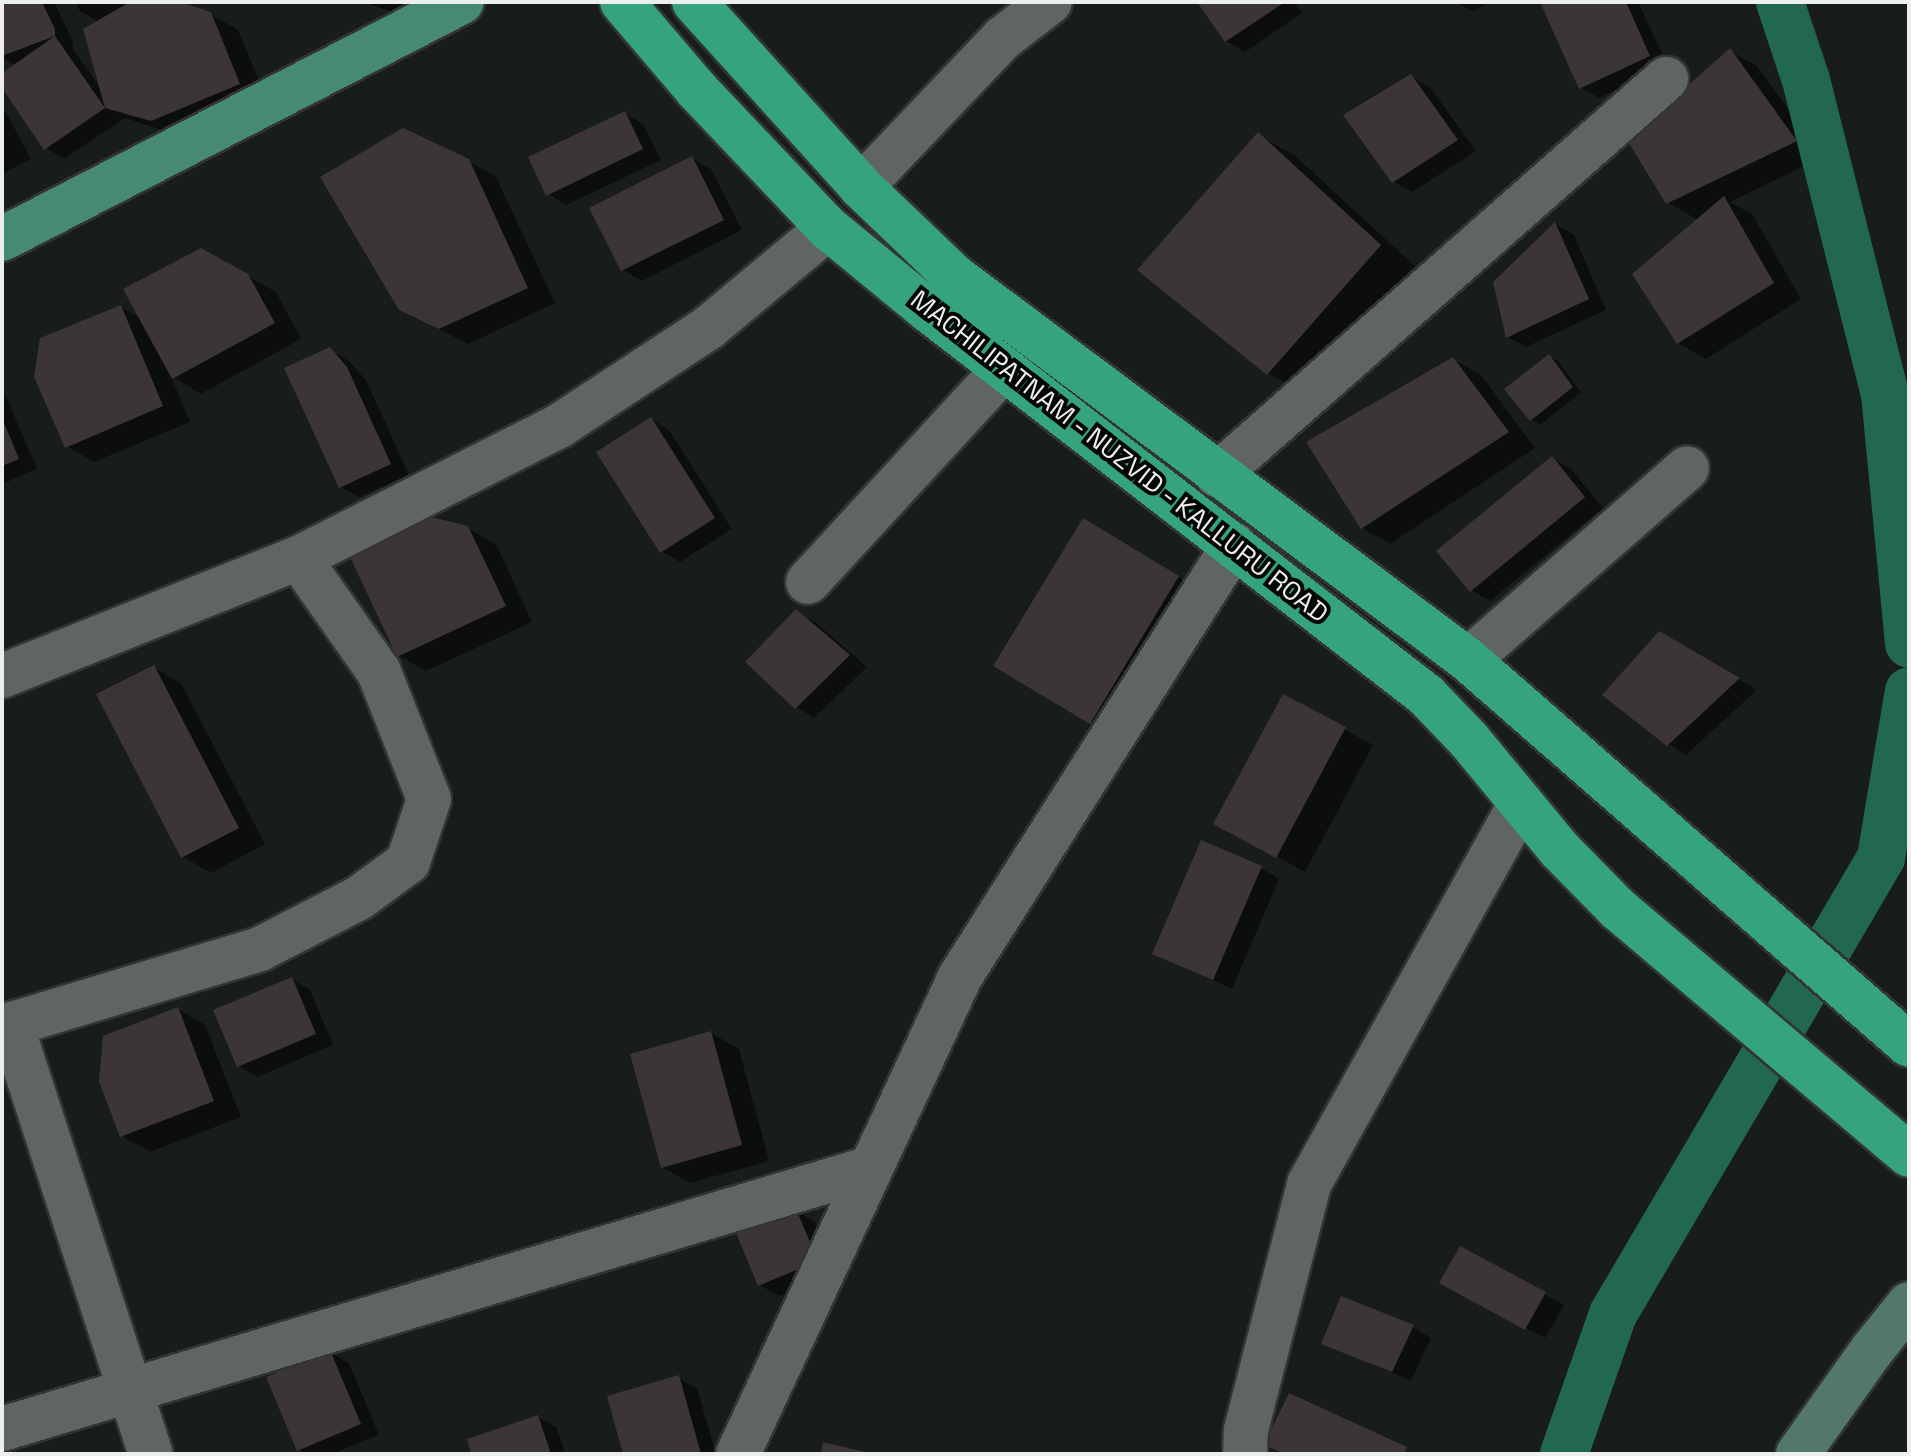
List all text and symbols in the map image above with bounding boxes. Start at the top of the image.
street label: MACHILIPATNAM - NUZVID - KALLURU ROAD [903,283,1335,631]

